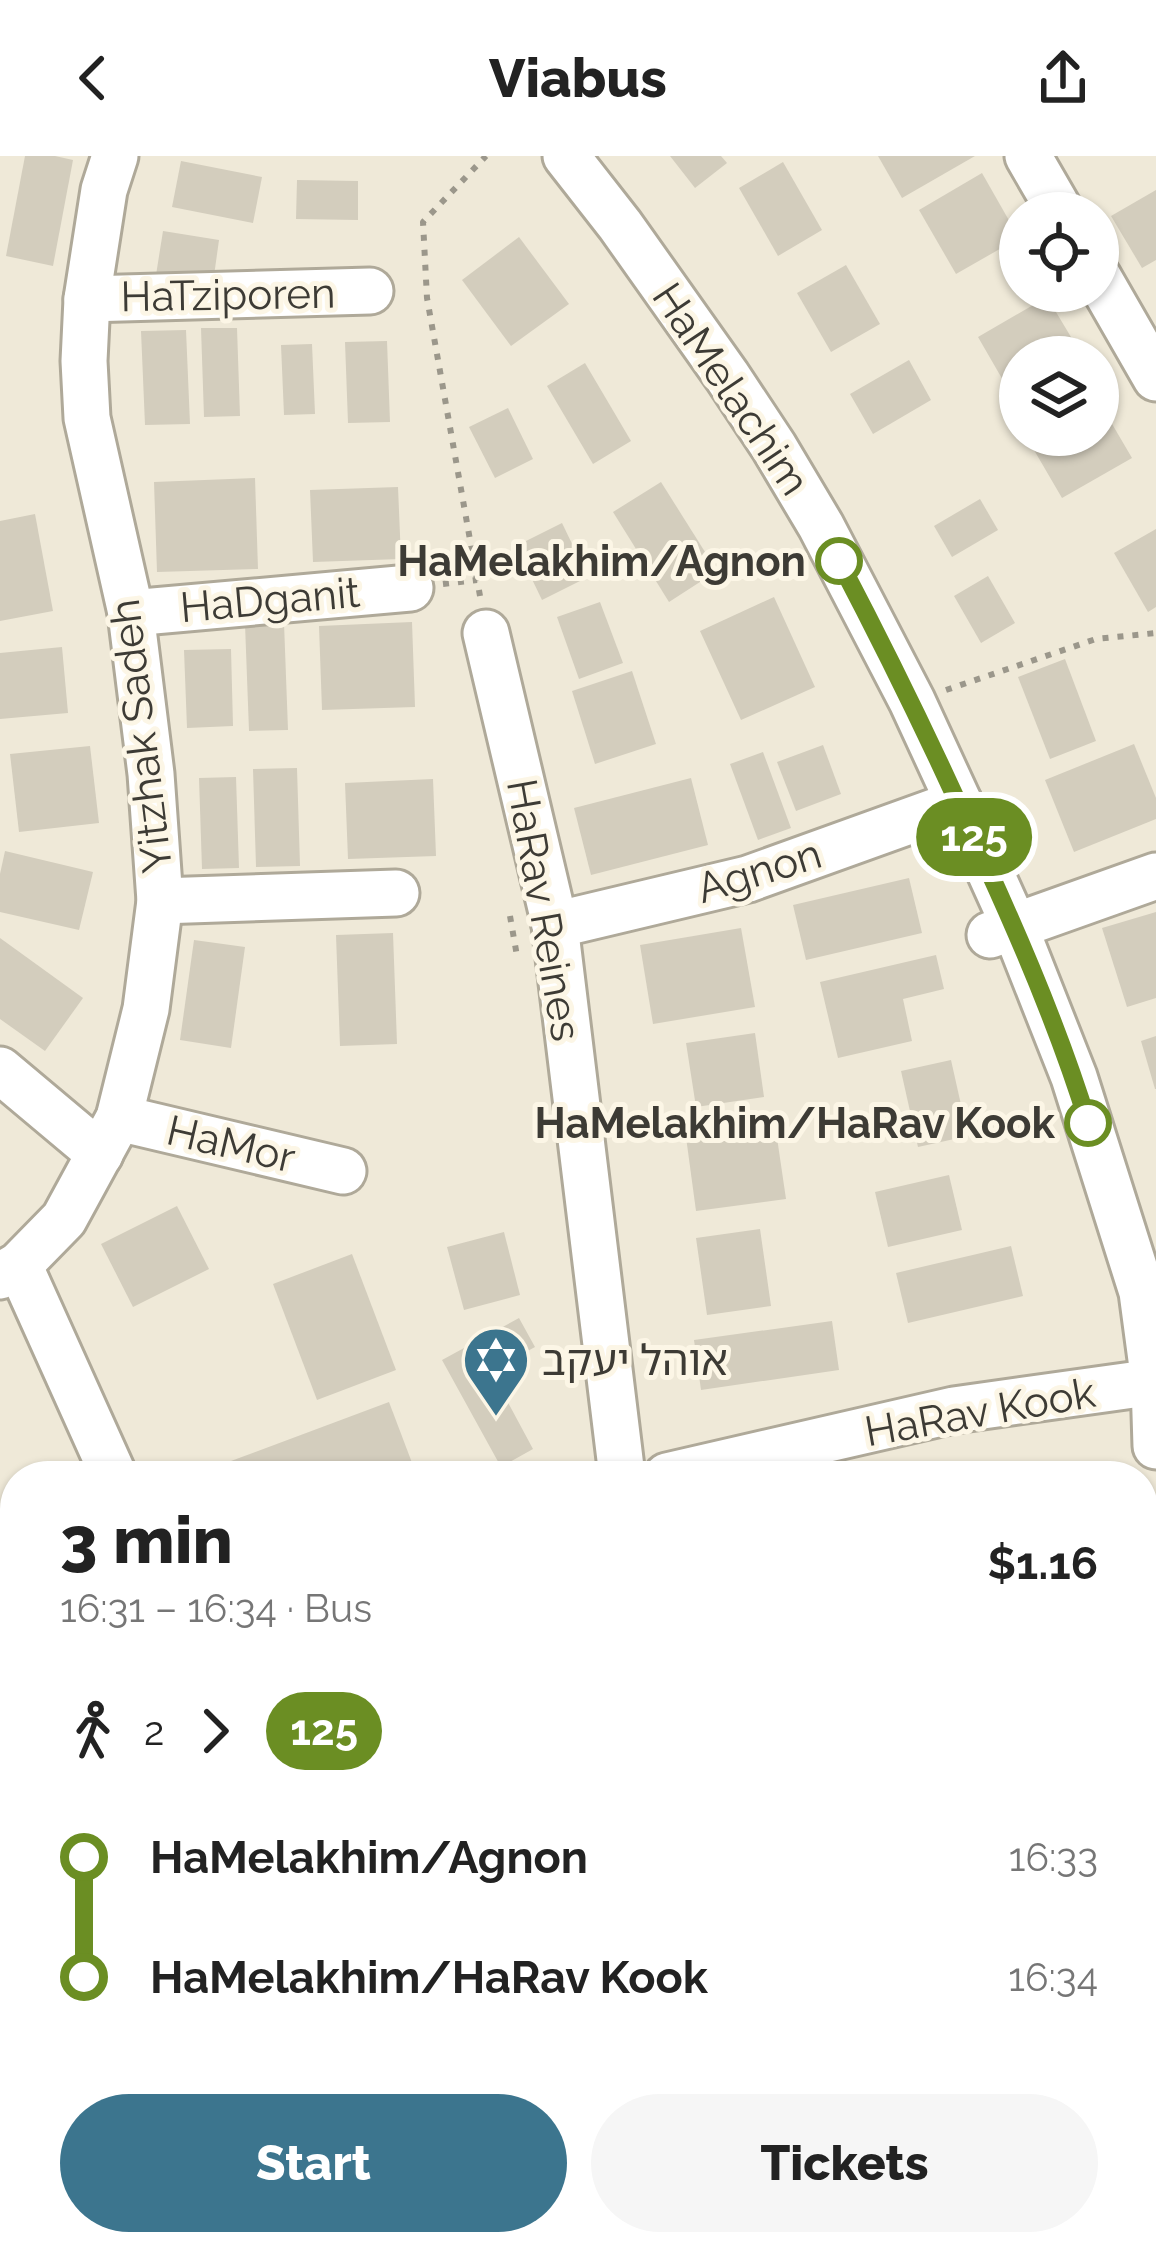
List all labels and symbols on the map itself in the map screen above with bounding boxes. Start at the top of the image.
street label: HaTziporen [120,269,336,321]
street label: HaMelachim [642,274,820,504]
place label: HaMelakhim/Agnon [397,537,806,586]
marker: HaMelakhim/Agnon [817,539,861,583]
street label: HaDganit [178,568,362,632]
street label: Yitzhak Sadeh [100,596,182,876]
street label: HaRav Reines [497,775,591,1045]
line badge: 125 [905,798,1043,876]
street label: Agnon [691,829,827,913]
place label: HaMelakhim/HaRav Kook [534,1099,1056,1148]
marker: HaMelakhim/HaRav Kook [1066,1101,1110,1145]
street label: HaMor [162,1106,300,1183]
synagogue icon: אוהל יעקב [461,1325,531,1419]
place label: אוהל יעקב [542,1336,728,1385]
street label: HaRav Kook [861,1368,1099,1456]

